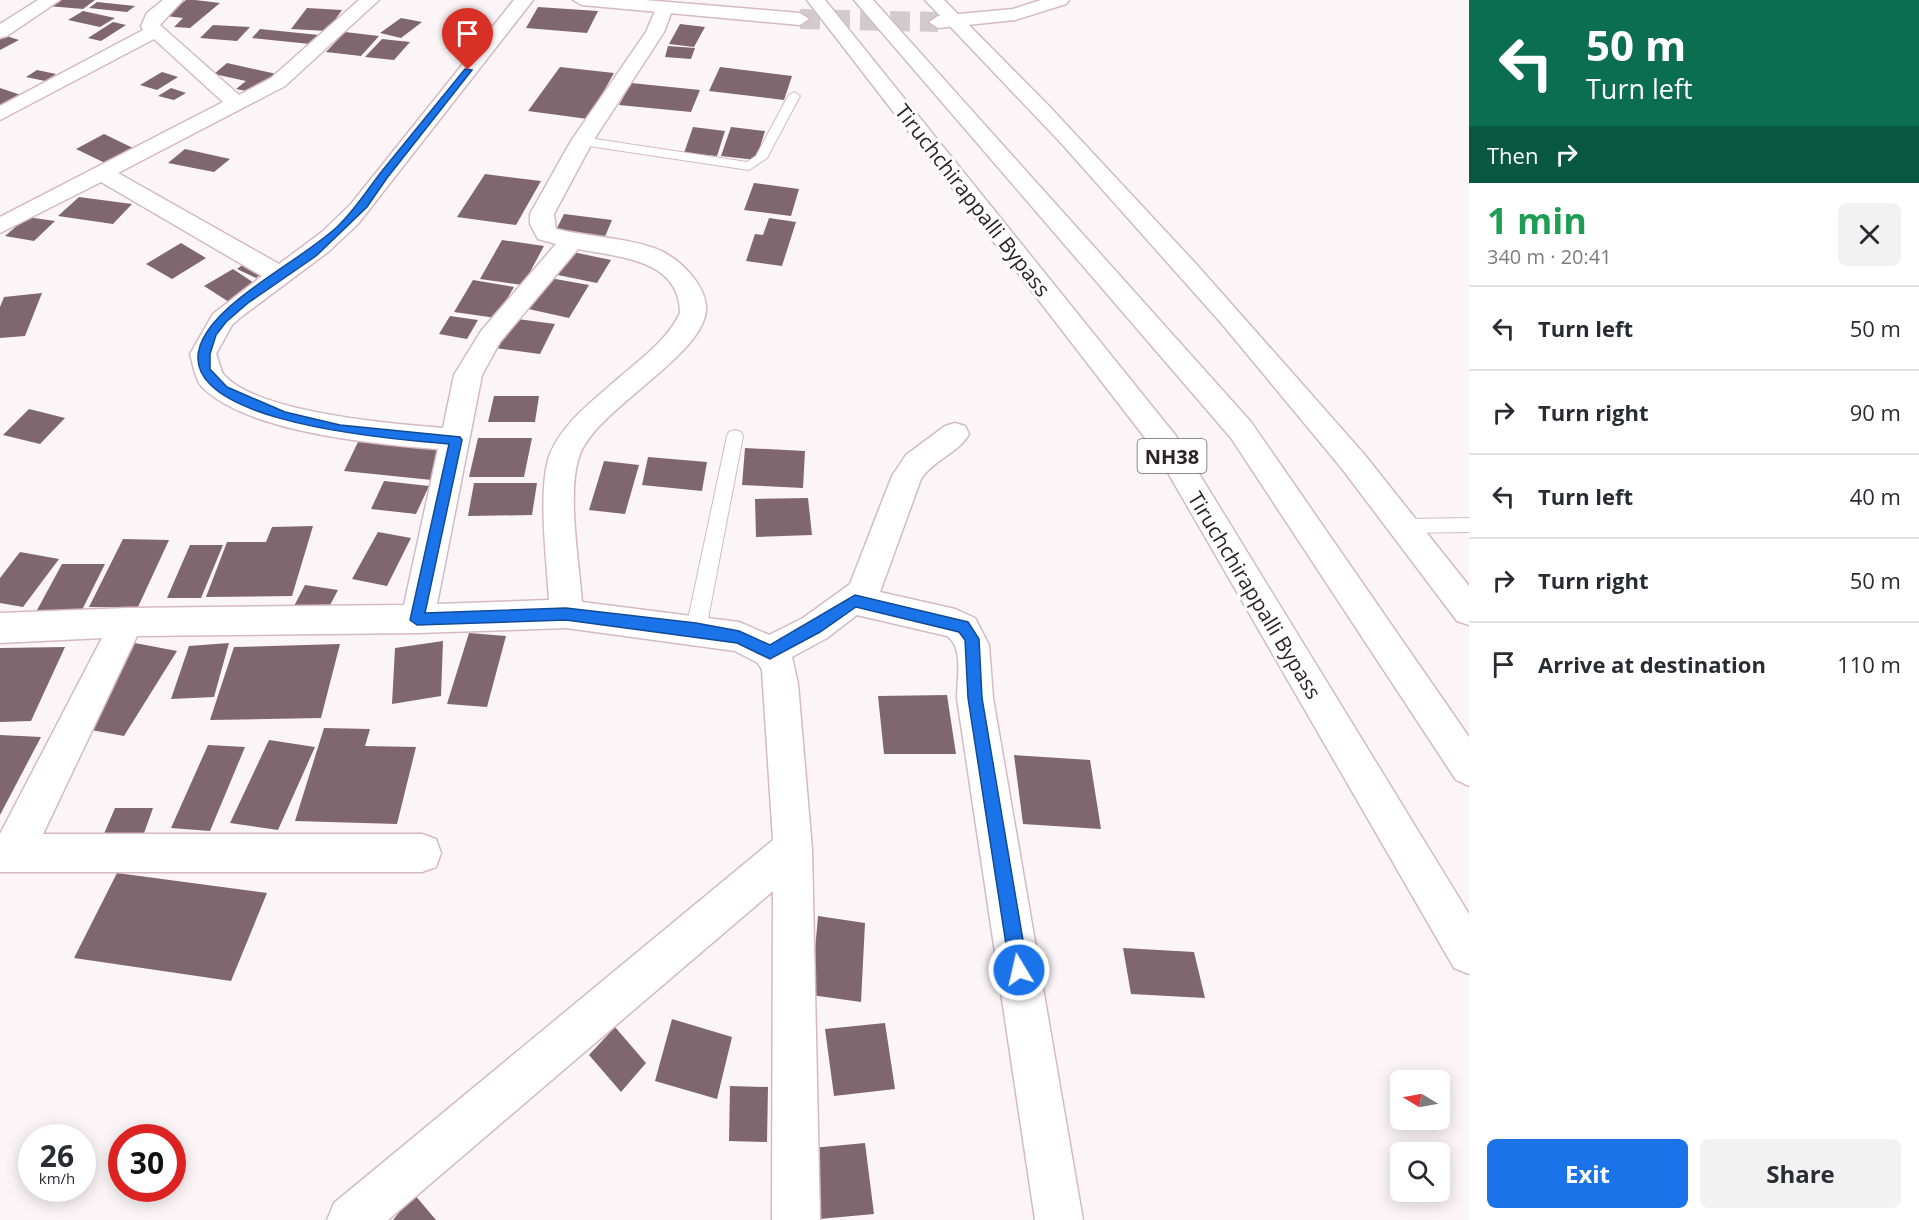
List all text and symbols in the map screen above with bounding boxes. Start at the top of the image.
pin [442,8,493,70]
text: 50 m [1586,16,1686,73]
icon: arrive [451,17,484,50]
icon: left [1487,24,1565,102]
text: Turn left [1586,70,1693,107]
street label: Tiruchchirappalli Bypass [889,98,1057,302]
icon: right [1550,138,1583,171]
text: Then [1487,140,1538,170]
text: 1 min [1487,196,1587,245]
button: close [1838,203,1901,266]
text: 340 m · 20:41 [1487,243,1612,270]
icon: left [1487,312,1520,345]
text: Turn left [1538,313,1633,343]
text: 50 m [1850,313,1901,343]
icon: right [1487,396,1520,429]
text: Turn right [1538,397,1649,427]
text: 90 m [1850,397,1901,427]
road number: NH38 [1138,439,1206,473]
icon: left [1487,480,1520,513]
text: Turn left [1538,481,1633,511]
text: 40 m [1850,481,1901,511]
street label: Tiruchchirappalli Bypass [1182,486,1328,704]
icon: right [1487,564,1520,597]
text: Turn right [1538,565,1649,595]
text: 50 m [1850,565,1901,595]
icon: arrive [1487,648,1520,681]
text: Arrive at destination [1538,649,1766,679]
text: 110 m [1837,649,1901,679]
position arrow [987,938,1051,1002]
north arrow [1390,1070,1450,1130]
map controls [1390,1070,1450,1202]
speed limit sign: 30 [108,1124,186,1202]
text: 26 [40,1135,74,1176]
button: Exit [1487,1139,1688,1208]
button: Share [1700,1139,1901,1208]
button: search [1390,1142,1450,1202]
text: km/h [39,1168,75,1188]

